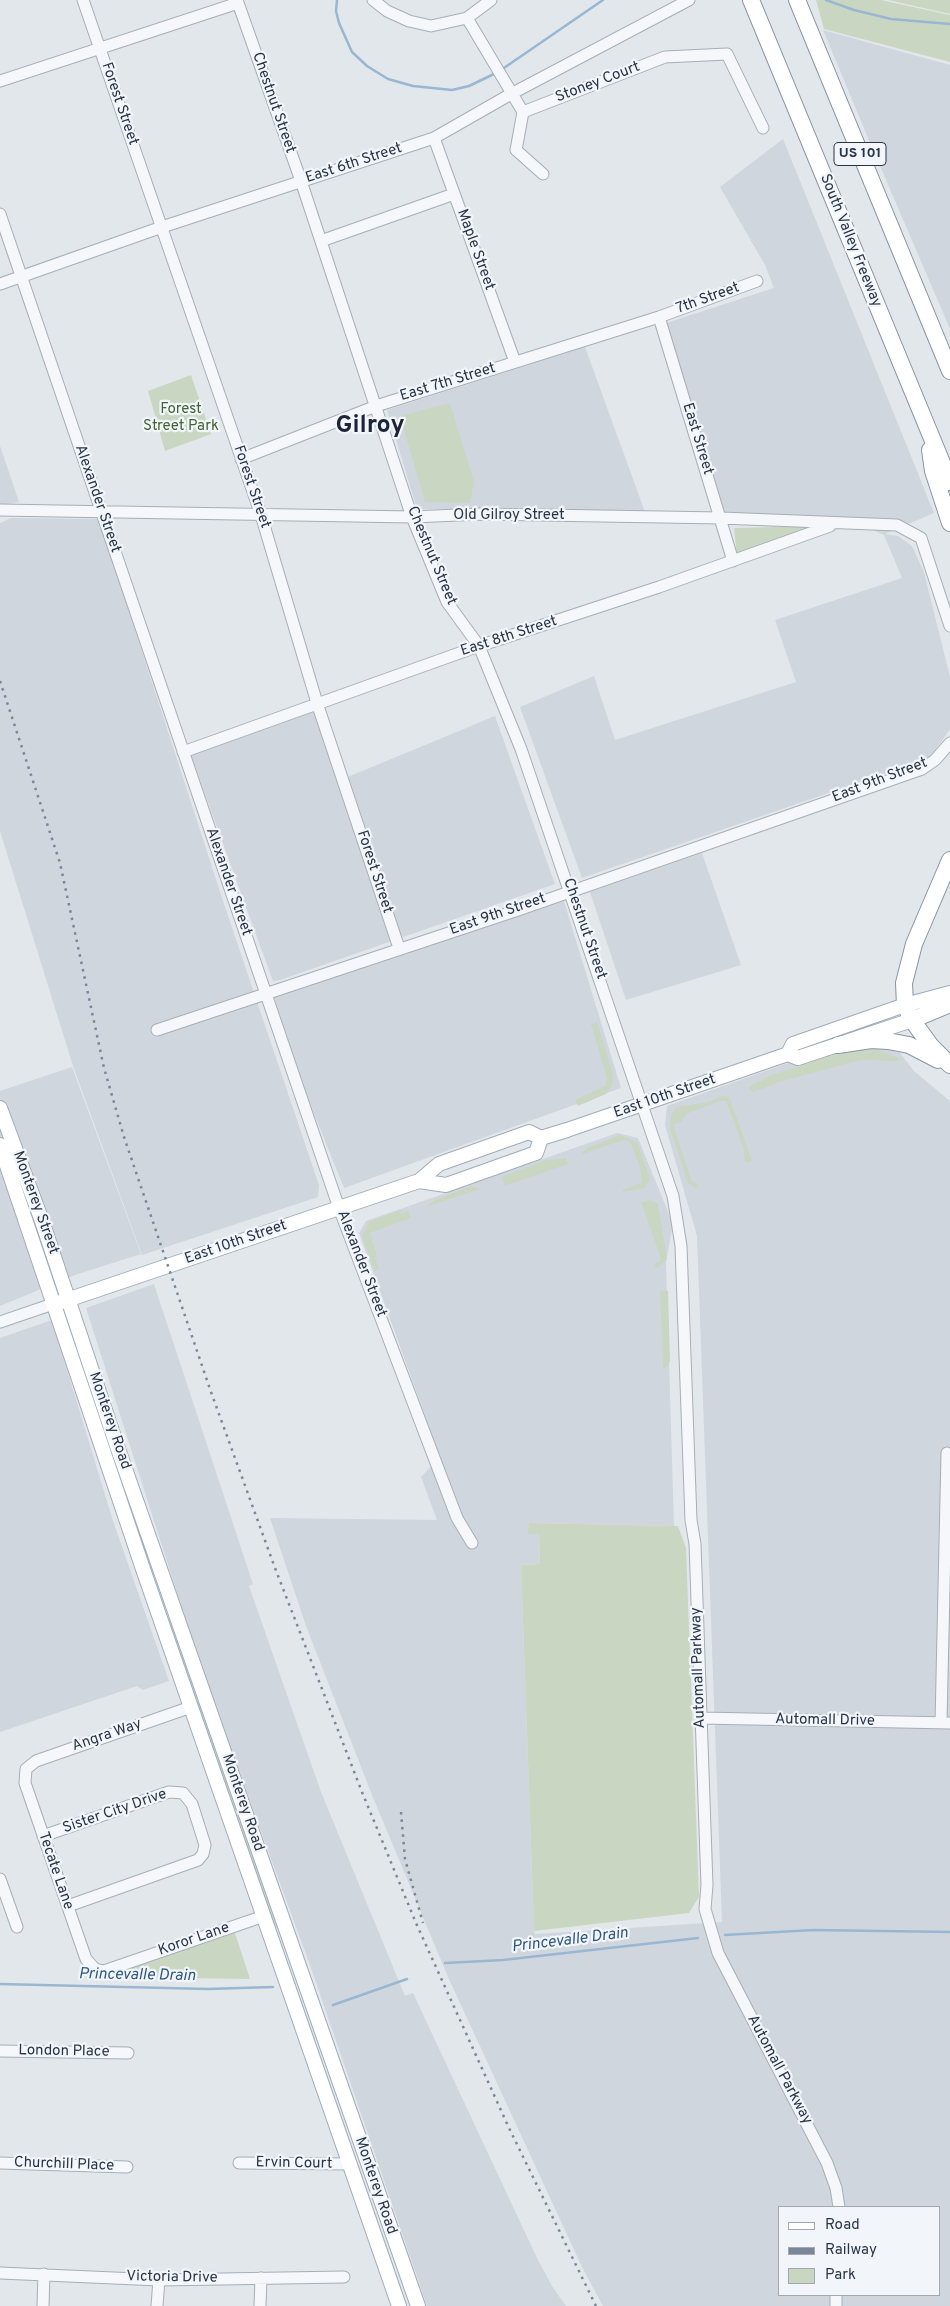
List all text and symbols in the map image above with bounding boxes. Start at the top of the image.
street label: Chestnut Street [247,50,299,156]
street label: Stoney Court [553,59,643,107]
street label: Forest Street [96,60,142,148]
street label: East 6th Street [303,140,405,188]
road number: US 101 [834,142,886,166]
street label: South Valley Freeway [815,172,885,310]
street label: Maple Street [452,207,498,293]
street label: 7th Street [674,279,742,319]
street label: East 7th Street [398,360,498,406]
park label: Forest Street Park [143,401,219,436]
street label: East Street [678,401,716,477]
district label: Gilroy [335,412,405,442]
street label: Alexander Street [70,443,124,555]
street label: Forest Street [228,443,274,531]
street label: Chestnut Street [402,504,460,608]
street label: Old Gilroy Street [453,507,565,525]
street label: East 8th Street [458,613,560,661]
street label: East 9th Street [830,755,930,807]
street label: Alexander Street [201,826,255,938]
street label: Forest Street [352,828,396,916]
street label: Chestnut Street [558,876,610,982]
street label: East 9th Street [448,890,548,940]
street label: East 10th Street [612,1071,718,1123]
street label: Monterey Street [8,1149,62,1257]
street label: Alexander Street [332,1208,390,1320]
street label: East 10th Street [183,1217,289,1269]
street label: Monterey Road [84,1370,134,1472]
street label: Automall Parkway [688,1607,710,1729]
street label: Automall Drive [775,1711,875,1731]
street label: Angra Way [70,1716,144,1756]
street label: Monterey Road [217,1752,267,1854]
street label: Sister City Drive [61,1786,169,1838]
street label: Tecate Lane [33,1830,77,1912]
street label: Koror Lane [156,1919,232,1961]
water label: Princevalle Drain [511,1924,629,1958]
water label: Princevalle Drain [78,1965,196,1987]
street label: Automall Parkway [743,2012,815,2128]
street label: London Place [18,2042,110,2062]
street label: Monterey Road [350,2135,400,2237]
street label: Churchill Place [13,2154,115,2176]
street label: Ervin Court [255,2154,333,2174]
legend [778,2206,940,2296]
text: Road [825,2216,860,2235]
text: Railway [825,2241,877,2260]
text: Park [825,2266,856,2285]
street label: Victoria Drive [126,2268,218,2288]

